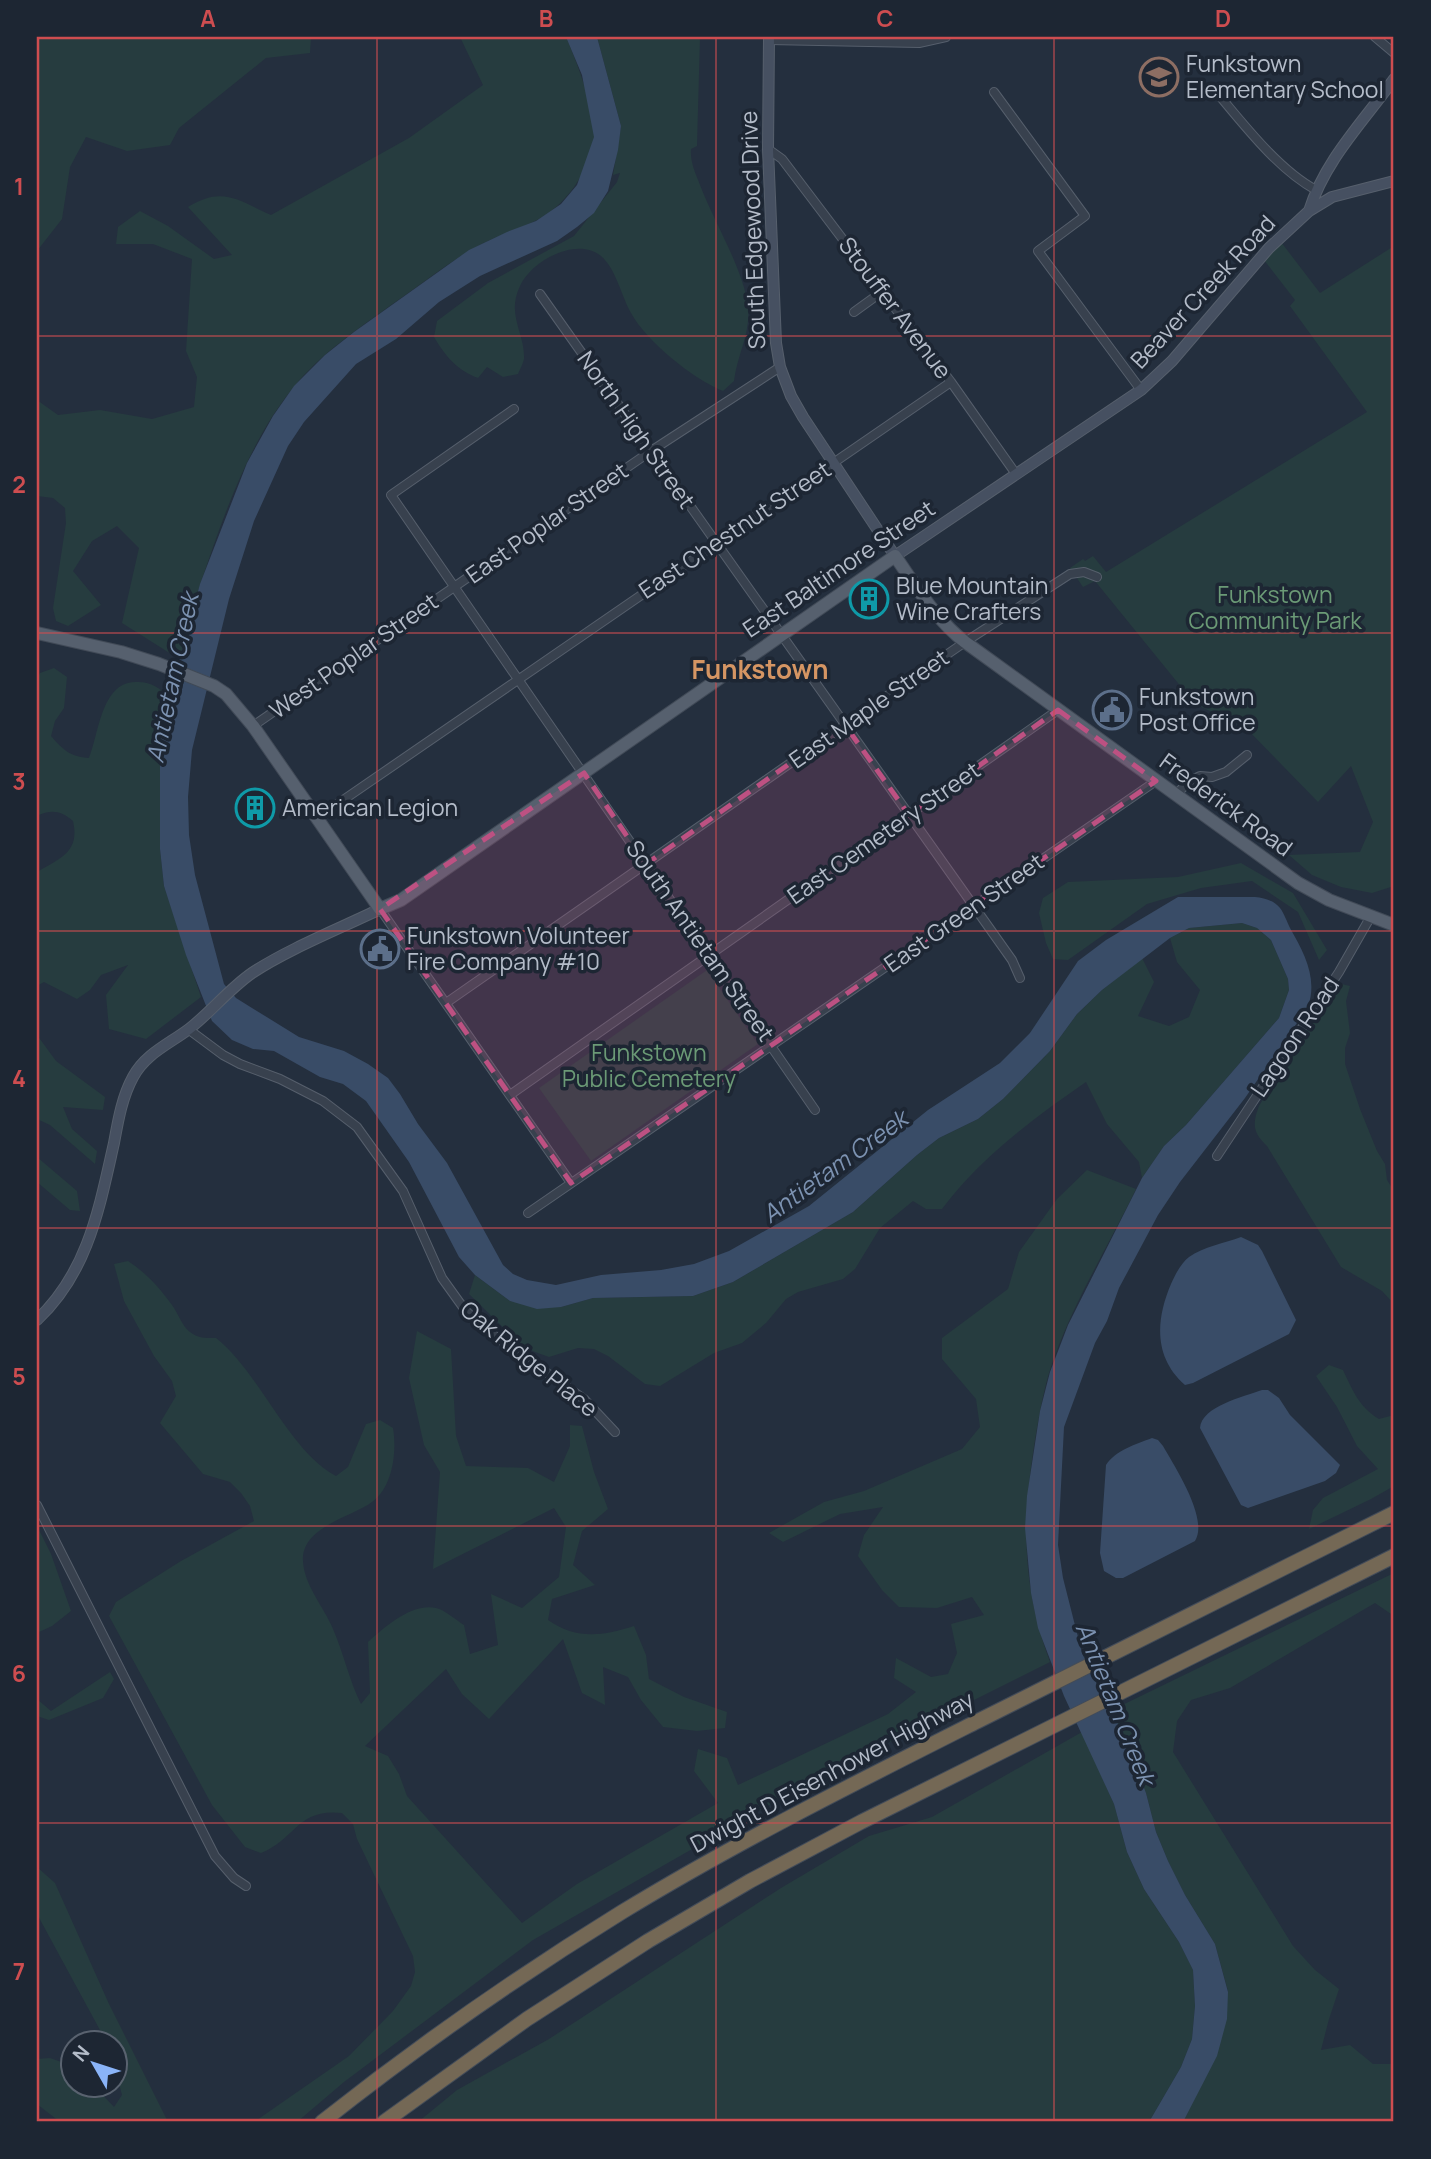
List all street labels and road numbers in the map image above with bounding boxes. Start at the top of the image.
street label: South Edgewood Drive [732,110,772,350]
street label: Beaver Creek Road [1123,208,1282,375]
street label: Stouffer Avenue [832,230,960,385]
street label: North High Street [570,344,703,515]
street label: East Chestnut Street [632,453,837,605]
street label: East Poplar Street [459,454,634,590]
street label: East Baltimore Street [736,492,941,644]
street label: West Poplar Street [263,585,444,725]
street label: East Maple Street [782,641,955,775]
street label: Frederick Road [1154,745,1300,863]
street label: East Cemetery Street [781,753,986,911]
street label: South Antietam Street [619,833,782,1047]
street label: East Green Street [877,845,1050,979]
street label: Lagoon Road [1242,970,1346,1103]
street label: Oak Ridge Place [454,1293,605,1424]
street label: Dwight D Eisenhower Highway [684,1683,979,1860]

